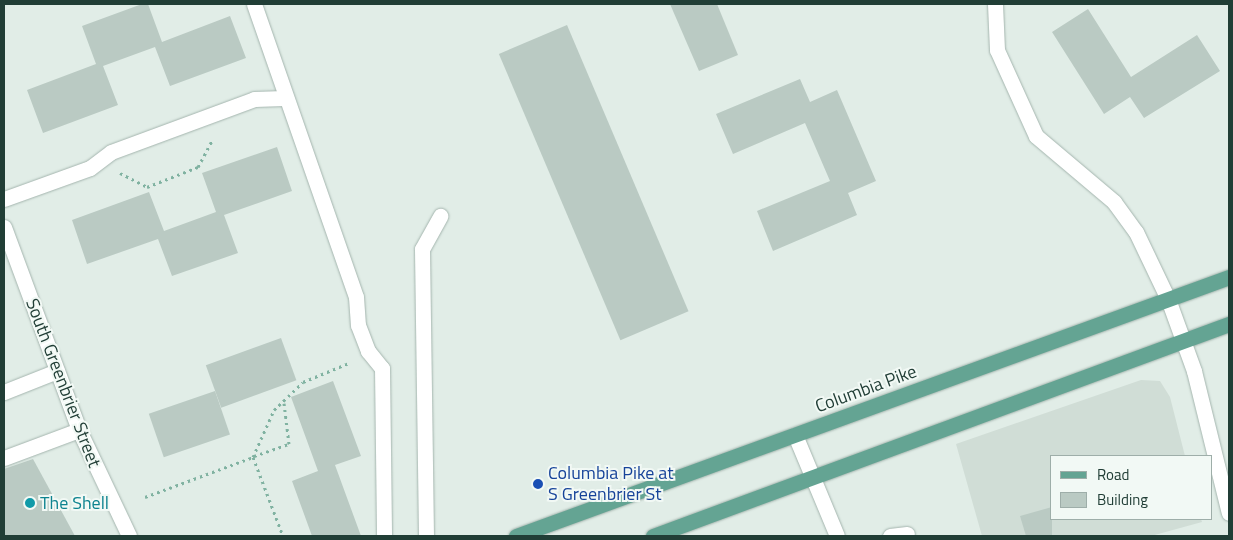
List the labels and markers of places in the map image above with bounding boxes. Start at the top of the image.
place label: Columbia Pike at S Greenbrier St [548,463,674,506]
marker: Columbia Pike at S Greenbrier St [532,478,544,490]
place label: The Shell [40,492,109,514]
marker: The Shell [24,497,36,509]

